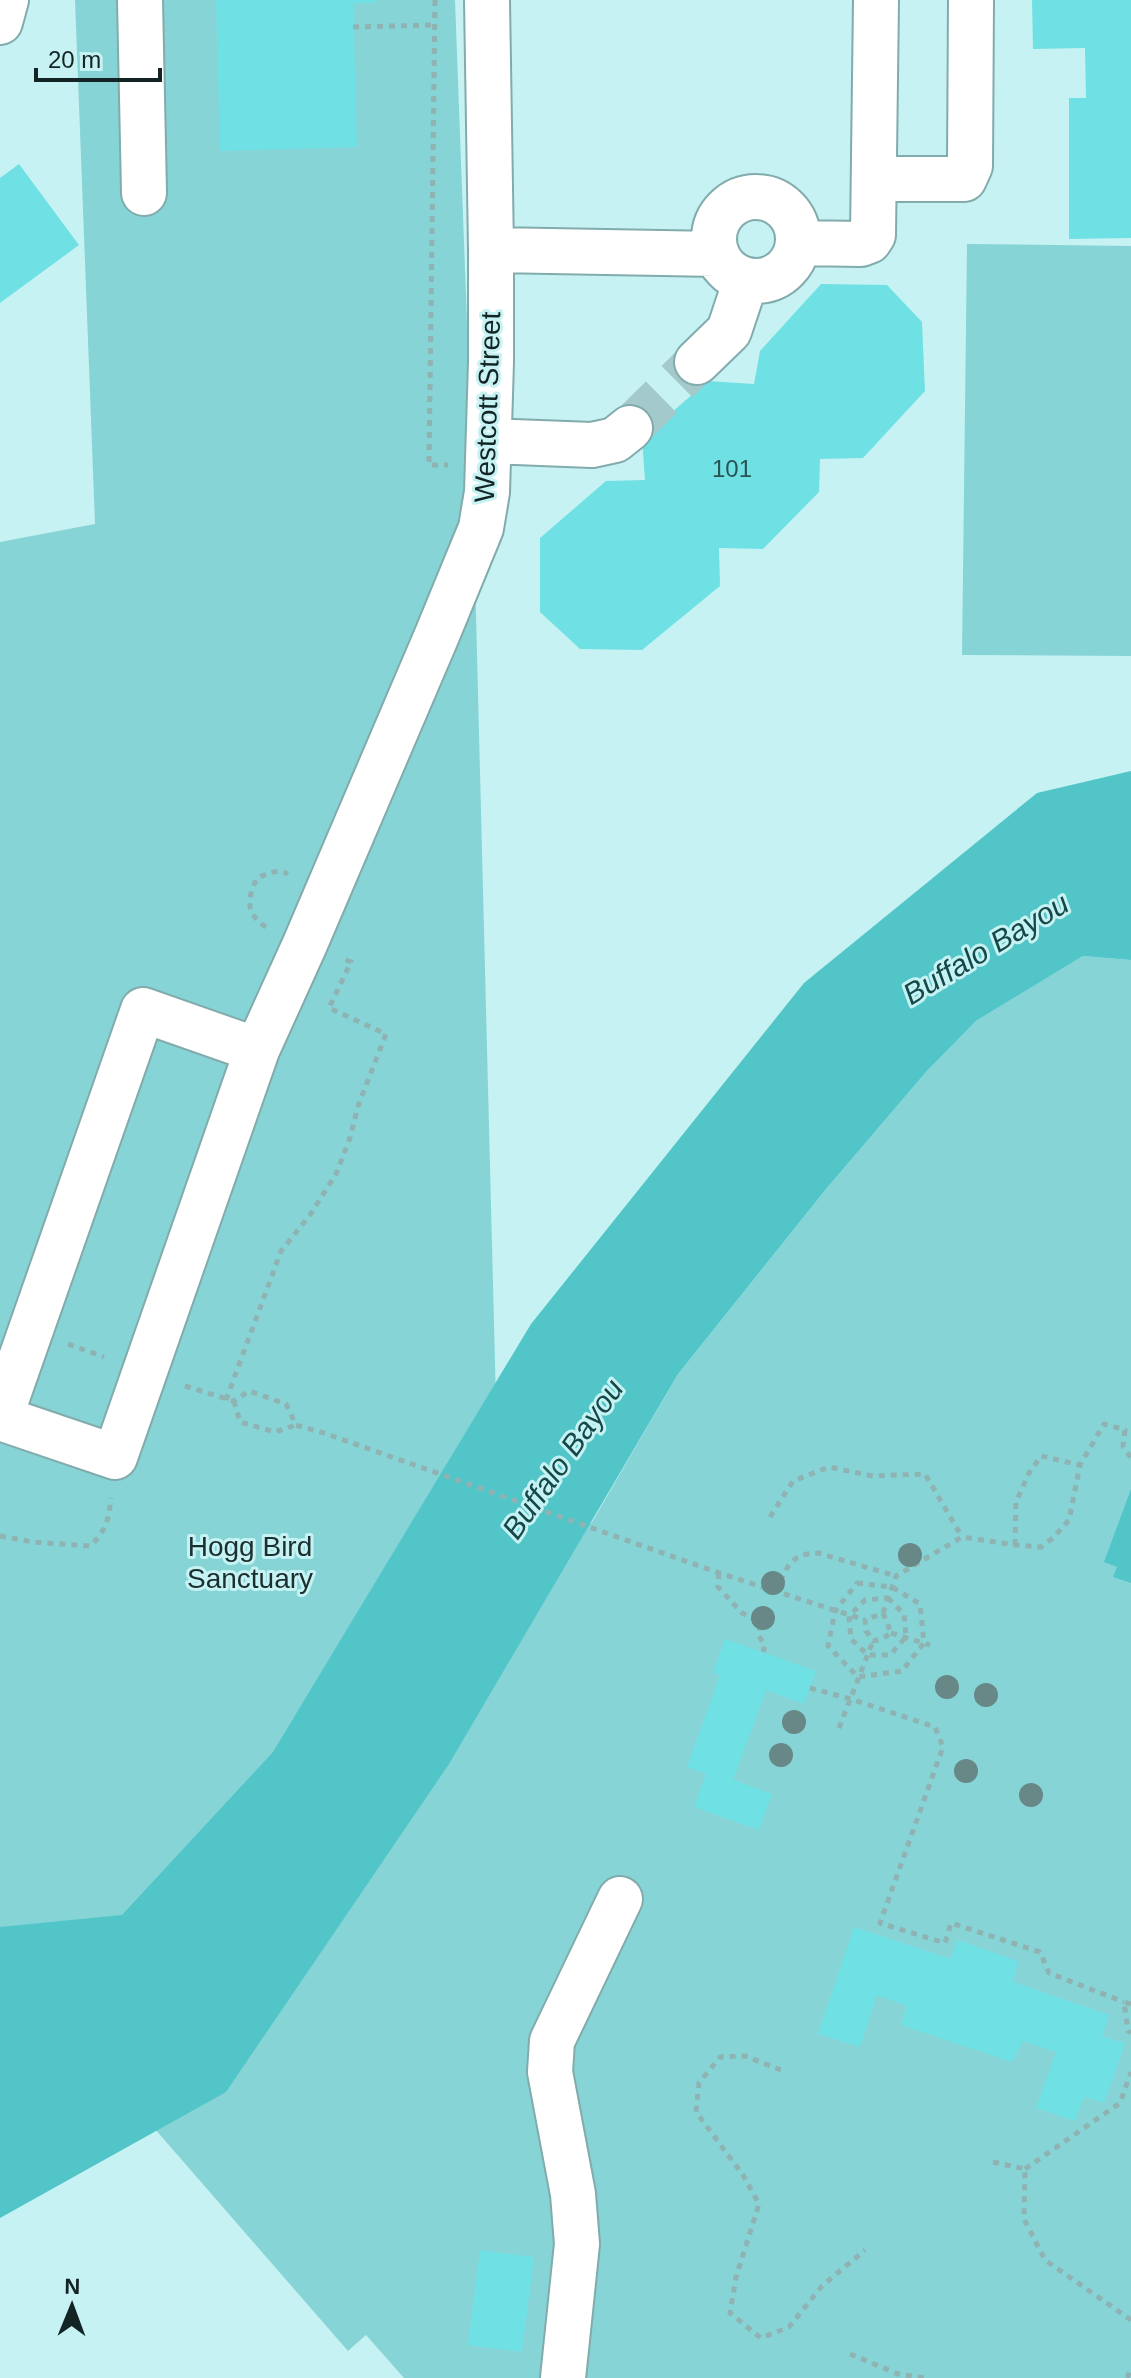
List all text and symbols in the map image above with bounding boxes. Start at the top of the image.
scale bar [36,32,160,82]
text: 20 m [48,46,101,73]
street label: Westcott Street [469,311,506,503]
house number: 101 [712,455,752,482]
water label: Buffalo Bayou [897,886,1075,1011]
water label: Buffalo Bayou [496,1372,630,1545]
park label: Hogg Bird Sanctuary [187,1531,313,1594]
north arrow [32,2266,112,2346]
text: N [64,2274,81,2299]

